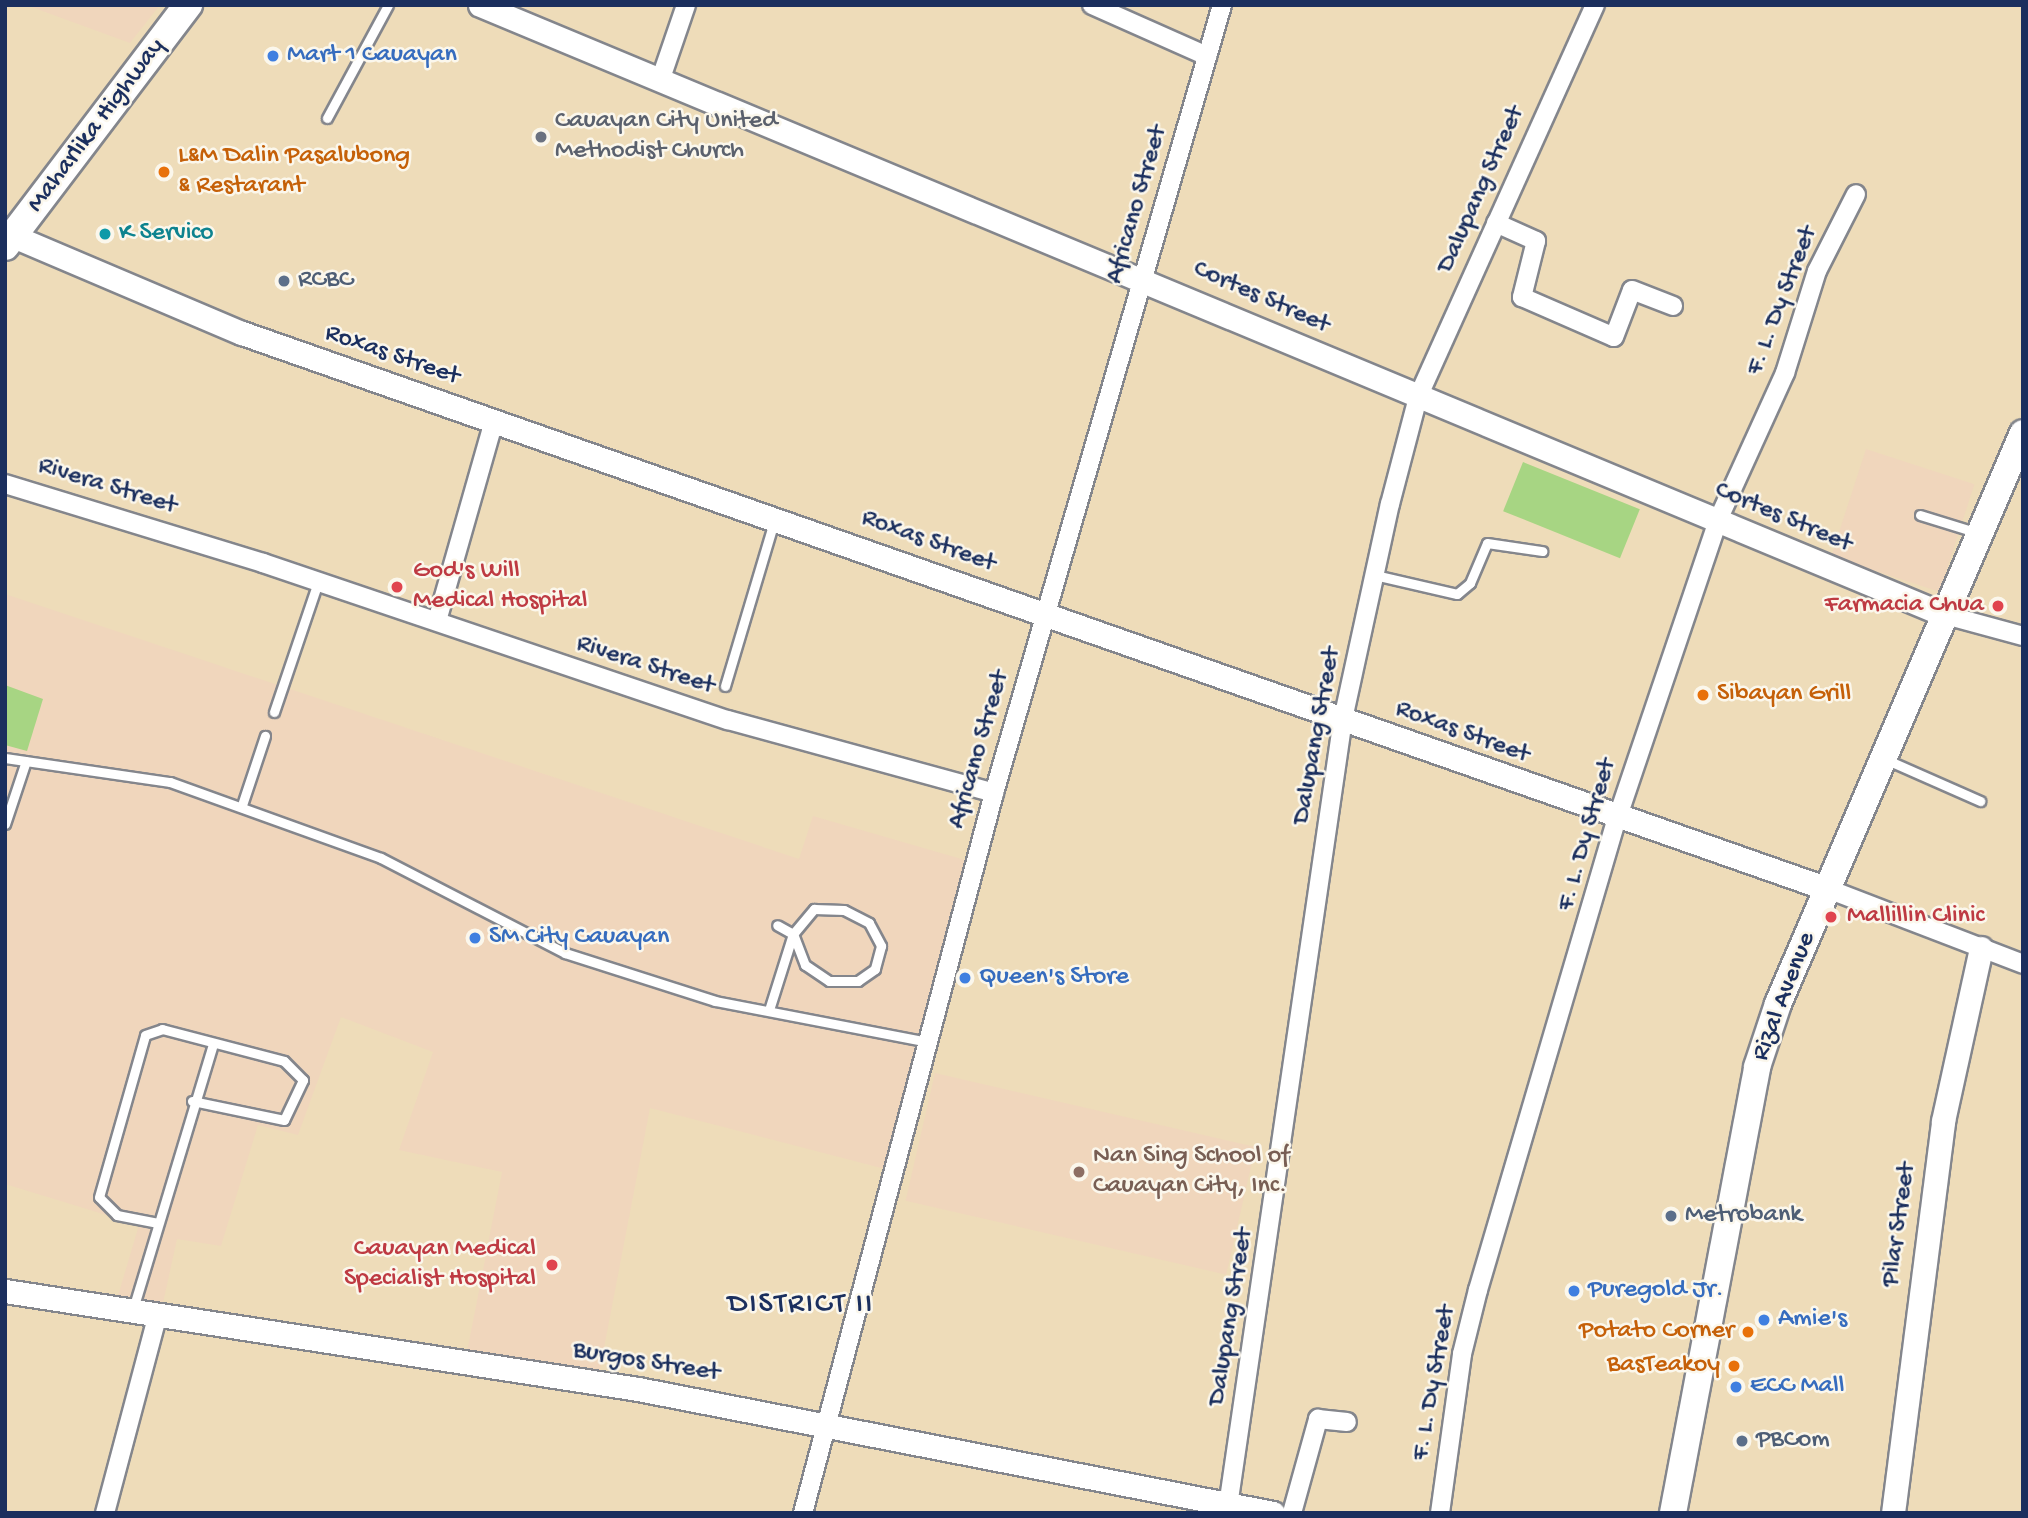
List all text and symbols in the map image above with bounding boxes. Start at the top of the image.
street label: Maharlika Highway [21,33,173,219]
place label: Mart 1 Cauayan [287,40,457,72]
marker: Mart 1 Cauayan [265,48,281,64]
street label: Dalupang Street [1431,102,1533,278]
place label: Cauayan City United Methodist Church [555,106,777,168]
street label: Africano Street [1101,122,1175,288]
marker: Cauayan City United Methodist Church [533,129,549,145]
place label: L&M Dalin Pasalubong & Restarant [178,141,410,202]
marker: L&M Dalin Pasalubong & Restarant [156,164,172,180]
place label: K Servico [119,218,214,250]
street label: F. L. Dy Street [1740,222,1826,380]
marker: K Servico [97,226,113,242]
street label: Cortes Street [1188,254,1334,342]
place label: RCBC [298,265,353,297]
marker: RCBC [276,273,292,289]
street label: Roxas Street [321,318,463,394]
street label: Rivera Street [34,451,180,523]
street label: Cortes Street [1710,475,1856,561]
street label: Roxas Street [857,503,999,581]
place label: God's Will Medical Hospital [413,556,588,618]
marker: God's Will Medical Hospital [387,577,407,597]
place label: Farmacia Chua [1824,590,1984,622]
marker: Farmacia Chua [1990,598,2006,614]
street label: Rivera Street [572,629,718,703]
street label: Dalupang Street [1287,645,1349,827]
street label: Africano Street [943,667,1017,833]
place label: Sibayan Grill [1717,679,1851,711]
marker: Sibayan Grill [1695,687,1711,703]
street label: Roxas Street [1391,694,1533,772]
street label: F. L. Dy Street [1551,755,1625,915]
place label: Mallillin Clinic [1847,901,1984,933]
marker: Mallillin Clinic [1821,907,1841,927]
place label: SM City Cauayan [489,922,669,954]
street label: Rizal Avenue [1746,928,1824,1066]
marker: SM City Cauayan [467,930,483,946]
place label: Queen's Store [979,962,1129,994]
marker: Queen's Store [957,970,973,986]
place label: Nan Sing School of Cauayan City, Inc. [1093,1141,1289,1202]
street label: Pilar Street [1876,1161,1924,1289]
marker: Nan Sing School of Cauayan City, Inc. [1071,1164,1087,1180]
place label: Metrobank [1685,1200,1802,1232]
marker: Metrobank [1663,1208,1679,1224]
street label: Dalupang Street [1203,1226,1261,1408]
place label: Cauayan Medical Specialist Hospital [344,1234,536,1296]
marker: Cauayan Medical Specialist Hospital [542,1255,562,1275]
place label: Puregold Jr. [1588,1275,1724,1307]
marker: Puregold Jr. [1566,1283,1582,1299]
district label: DISTRICT II [729,1288,873,1324]
street label: F. L. Dy Street [1406,1303,1464,1463]
place label: Amie's [1778,1304,1847,1336]
marker: Amie's [1756,1312,1772,1328]
place label: Potato Corner [1579,1316,1734,1348]
marker: Potato Corner [1740,1324,1756,1340]
street label: Burgos Street [570,1336,722,1390]
place label: BasTeakoy [1607,1350,1720,1382]
marker: BasTeakoy [1726,1358,1742,1374]
place label: ECC Mall [1750,1371,1844,1403]
marker: ECC Mall [1728,1379,1744,1395]
place label: PBCom [1756,1425,1830,1457]
marker: PBCom [1734,1433,1750,1449]

